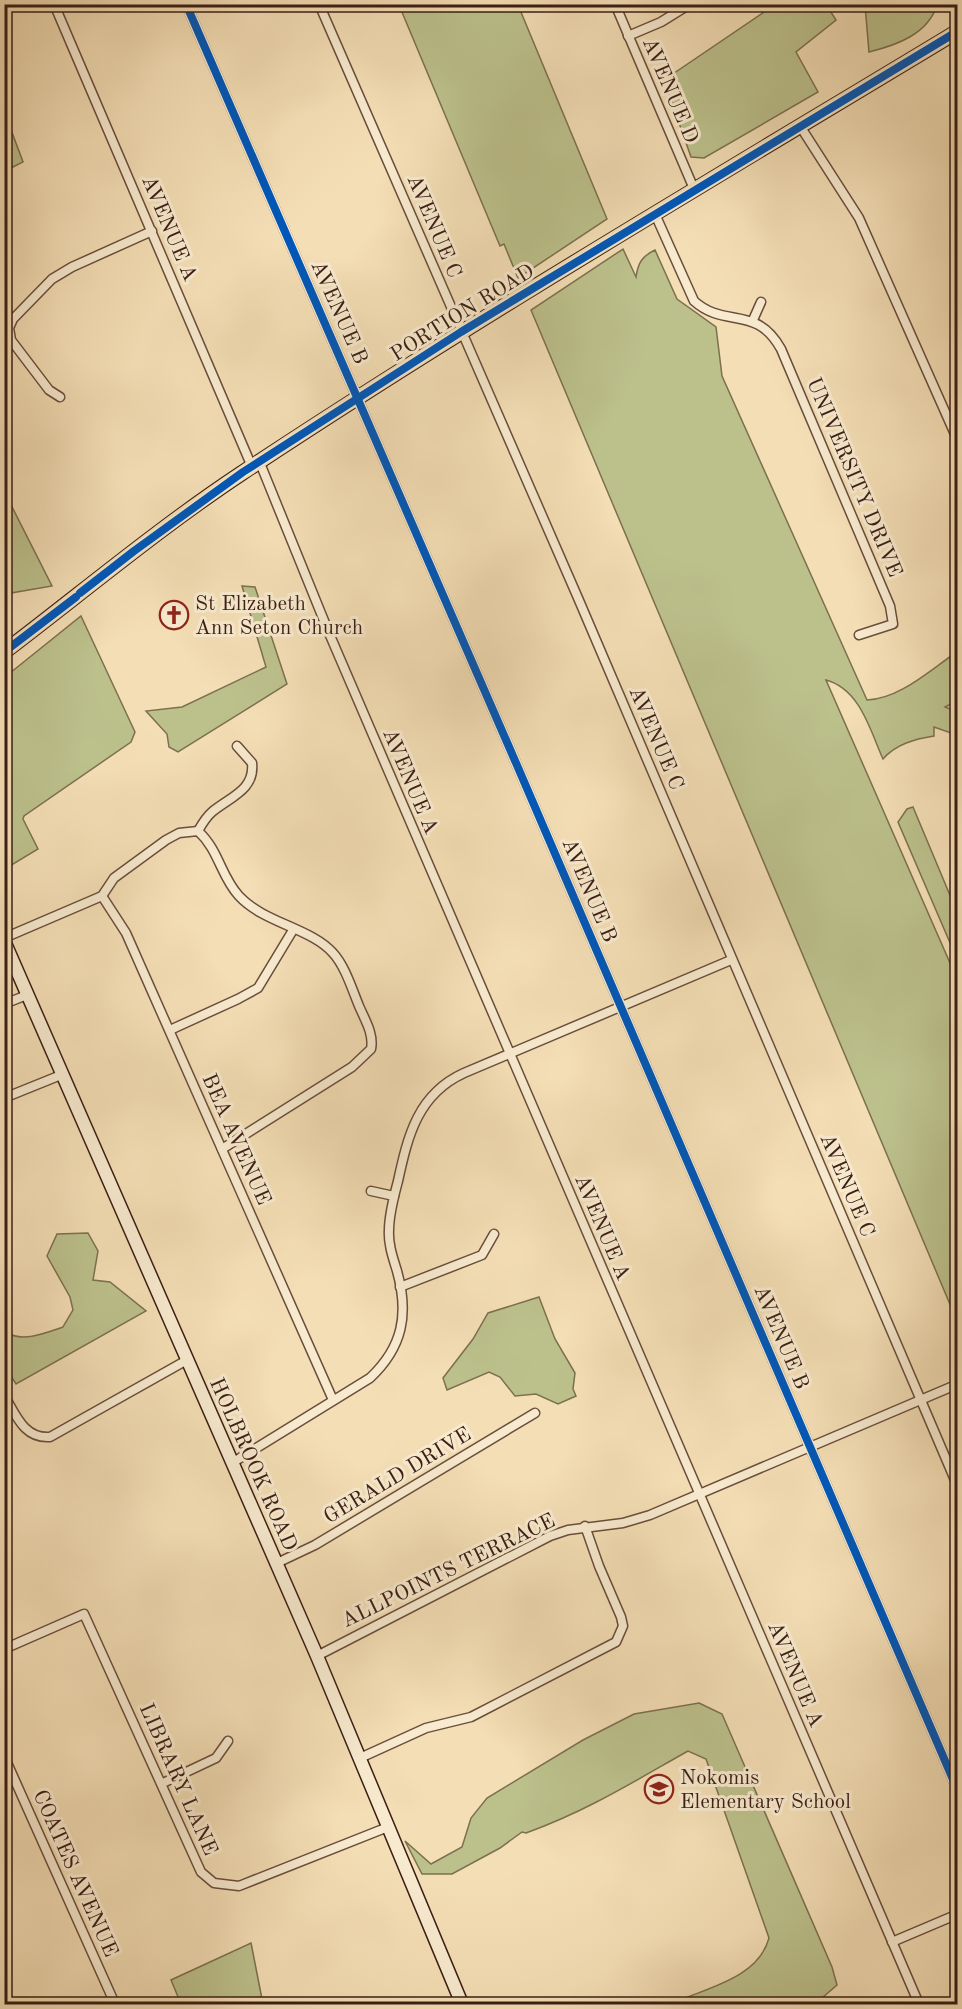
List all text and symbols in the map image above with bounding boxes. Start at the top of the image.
street label: AVENUE D [638,35,701,147]
street label: AVENUE C [402,172,465,281]
street label: AVENUE A [137,173,200,284]
street label: AVENUE B [307,258,371,367]
street label: PORTION ROAD [387,261,538,366]
street label: UNIVERSITY DRIVE [802,375,905,580]
place label: St Elizabeth Ann Seton Church [195,594,363,639]
church icon: St Elizabeth Ann Seton Church [158,599,190,631]
street label: AVENUE C [624,684,687,793]
street label: AVENUE A [378,726,441,837]
street label: AVENUE B [557,836,620,946]
street label: BEA AVENUE [197,1071,274,1208]
street label: AVENUE C [815,1131,878,1240]
street label: AVENUE A [570,1172,633,1283]
street label: AVENUE B [749,1283,812,1393]
street label: HOLBROOK ROAD [205,1375,300,1554]
street label: GERALD DRIVE [321,1424,475,1528]
street label: ALLPOINTS TERRACE [339,1510,559,1632]
street label: AVENUE A [763,1619,826,1730]
street label: LIBRARY LANE [135,1700,221,1859]
place label: Nokomis Elementary School [680,1768,851,1813]
school or university icon: Nokomis Elementary School [643,1773,675,1805]
street label: COATES AVENUE [28,1787,121,1960]

